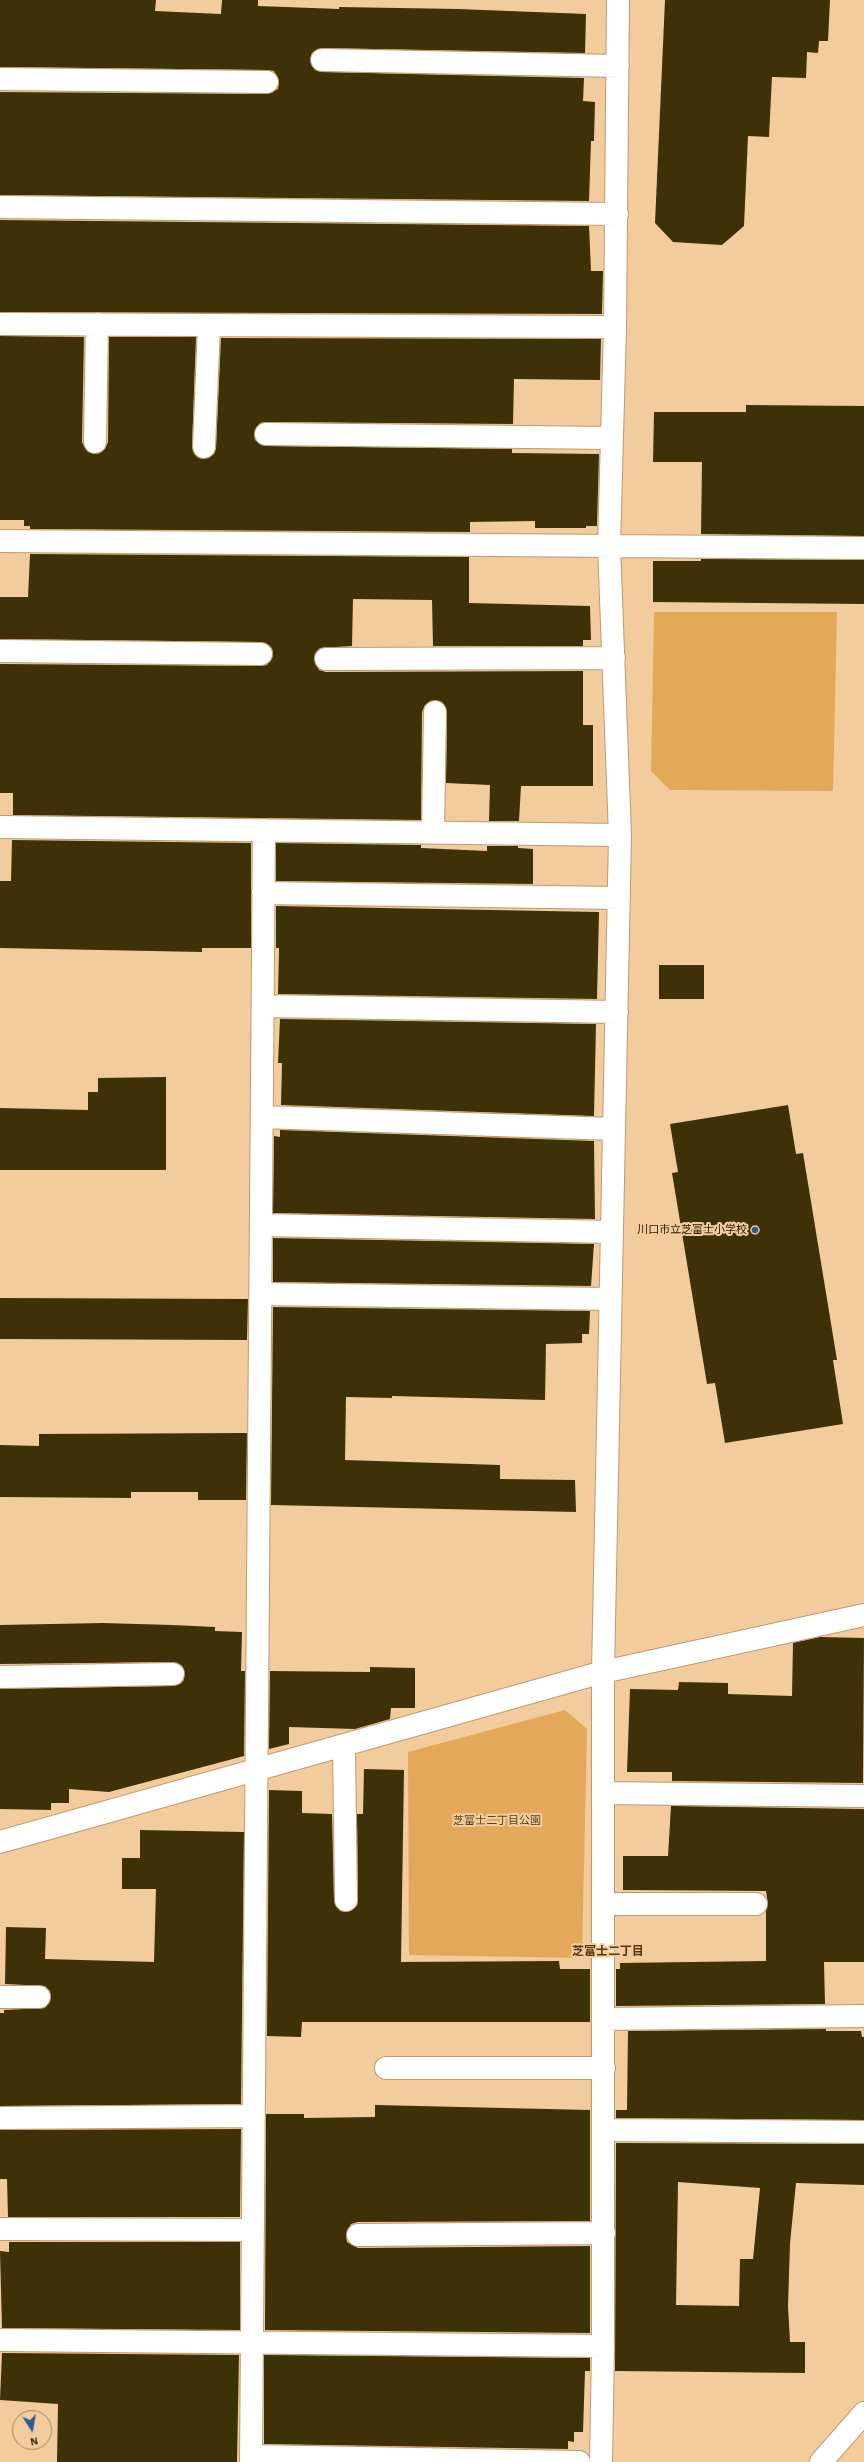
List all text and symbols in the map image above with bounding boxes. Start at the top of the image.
place label: 川口市立芝富士小学校 [637,1223,747,1237]
marker: 川口市立芝富士小学校 [750,1225,760,1235]
park label: 芝富士二丁目公園 [453,1814,541,1828]
district label: 芝富士二丁目 [572,1944,644,1958]
north arrow [12,2410,52,2450]
text: N [29,2435,39,2447]

